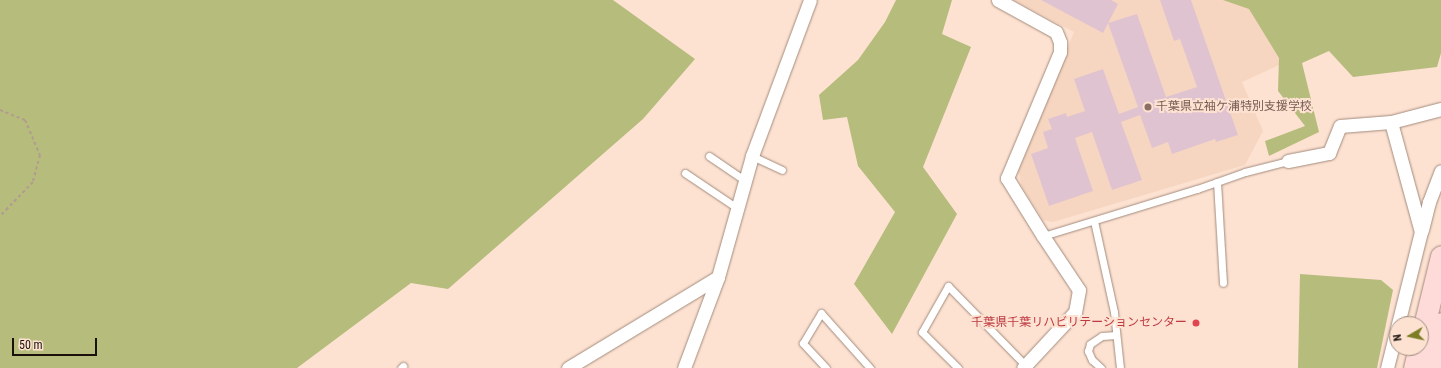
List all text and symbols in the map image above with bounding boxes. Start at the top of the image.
place label: 千葉県立袖ケ浦特別支援学校 [1156,100,1312,114]
marker: 千葉県立袖ケ浦特別支援学校 [1143,102,1153,112]
place label: 千葉県千葉リハビリテーションセンター [971,316,1187,330]
north arrow [1389,316,1429,356]
marker: 千葉県千葉リハビリテーションセンター [1190,317,1202,329]
scale bar [14,330,99,356]
text: N [1391,333,1405,342]
text: 50 m [19,338,43,352]

